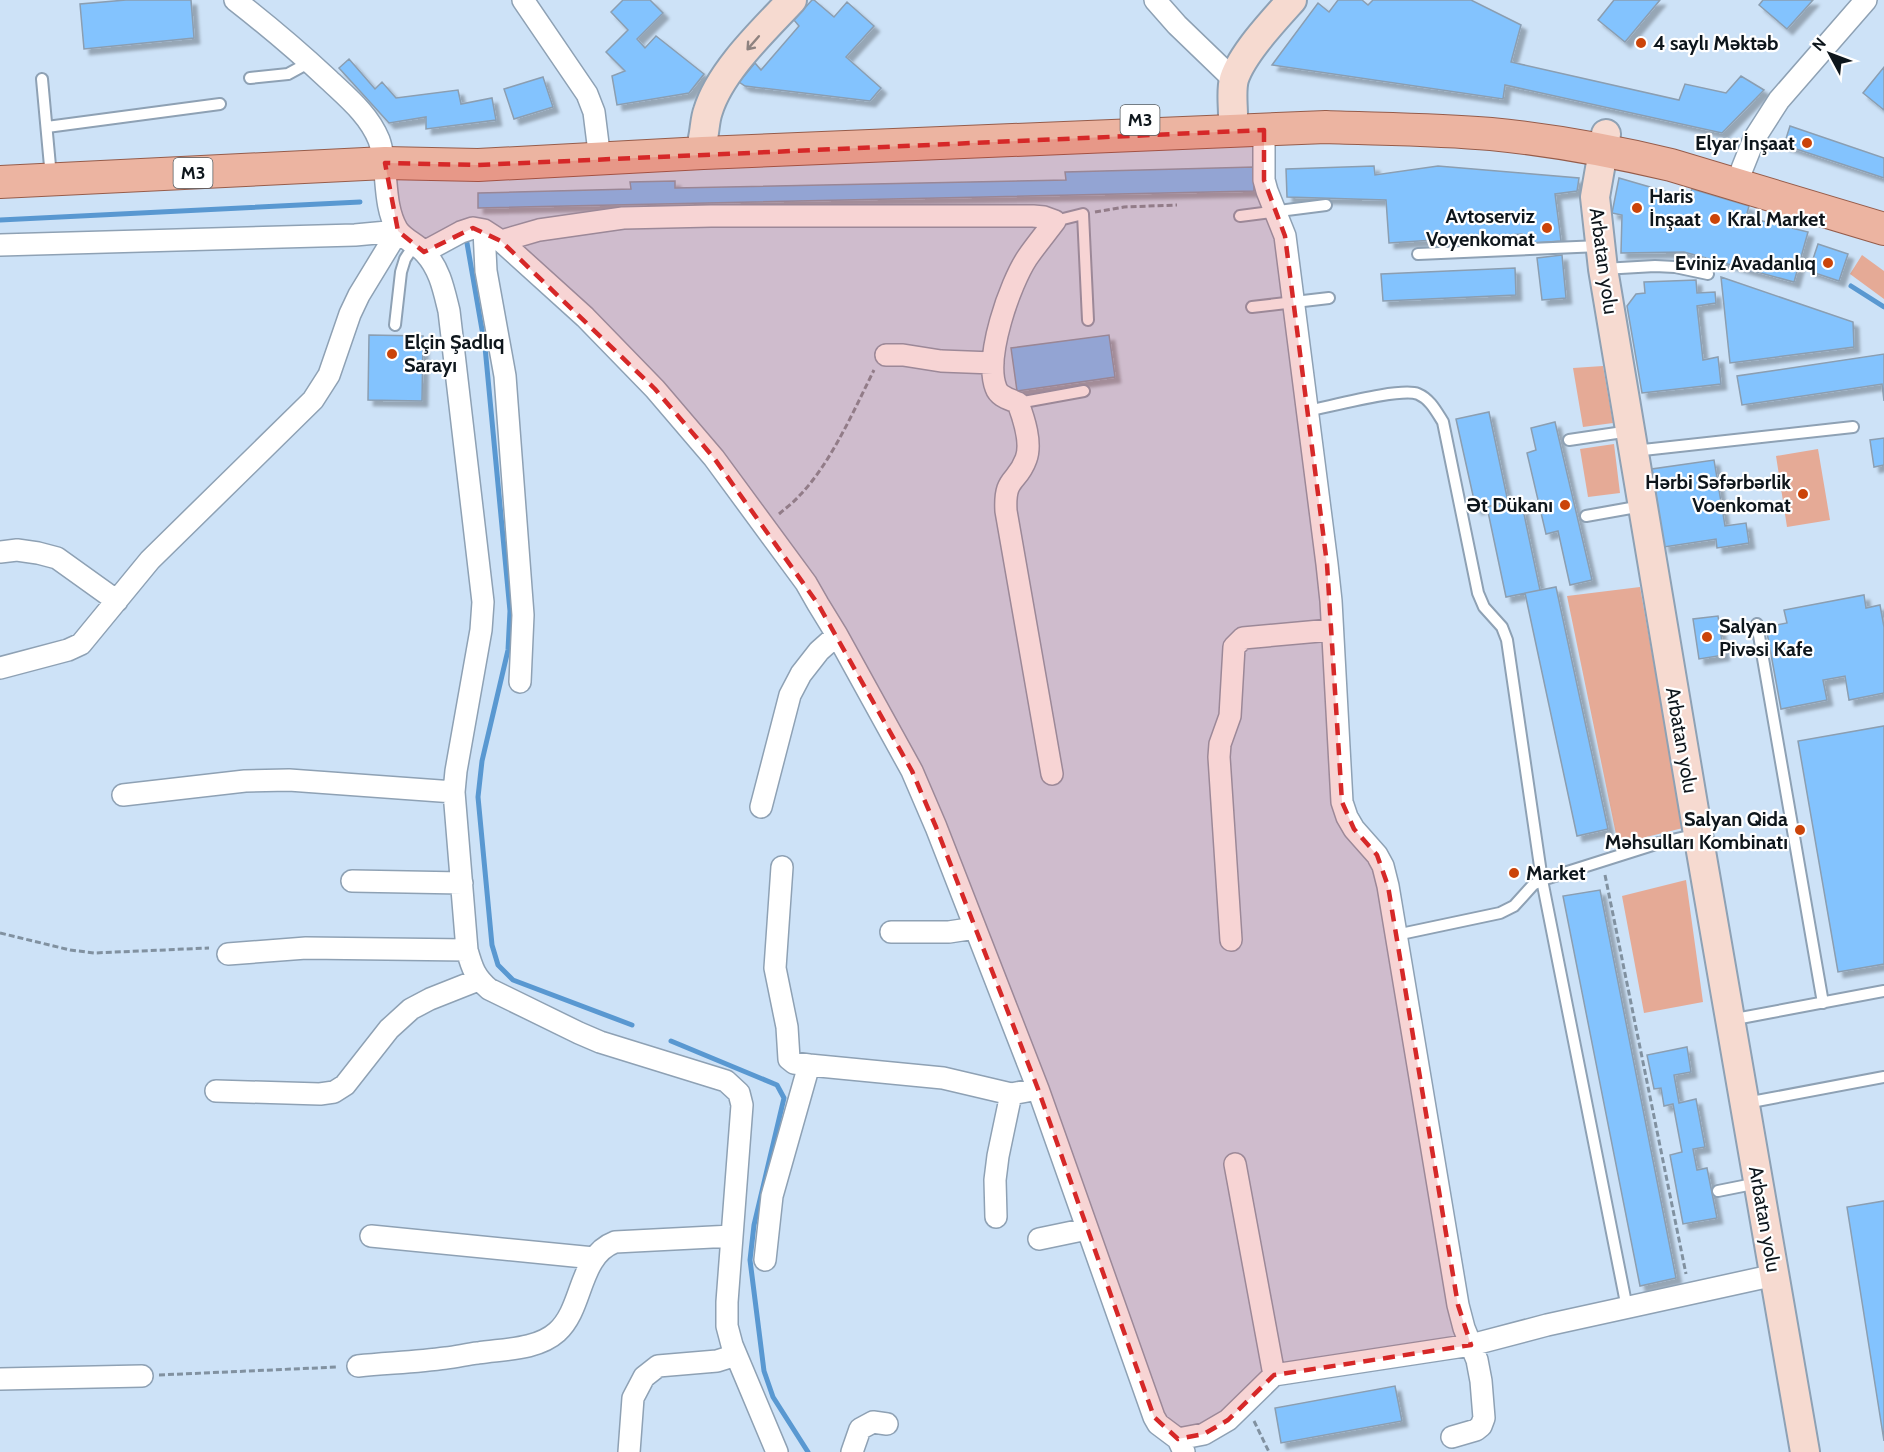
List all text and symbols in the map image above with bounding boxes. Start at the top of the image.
north arrow [1800,24,1860,84]
place label: 4 saylı Məktəb [1653,31,1778,55]
text: N [1808,34,1830,55]
one-way arrow [746,35,760,50]
marker: 4 saylı Məktəb [1634,36,1648,50]
road number: M3 [1120,105,1160,135]
place label: Elyar İnşaat [1695,131,1795,155]
marker: Elyar İnşaat [1800,136,1814,150]
road number: M3 [174,158,212,188]
place label: Haris İnşaat [1649,184,1701,231]
marker: Haris İnşaat [1630,201,1644,215]
place label: Avtoserviz Voyenkomat [1426,204,1536,251]
street label: Arbatan yolu [1585,206,1623,316]
place label: Kral Market [1727,207,1825,231]
marker: Kral Market [1708,212,1722,226]
marker: Avtoserviz Voyenkomat [1540,221,1554,235]
place label: Eviniz Avadanlıq [1675,251,1816,275]
marker: Eviniz Avadanlıq [1821,256,1835,270]
place label: Elçin Şadlıq Sarayı [404,330,504,377]
marker: Elçin Şadlıq Sarayı [385,347,399,361]
place label: Hərbi Səfərbərlik Voenkomat [1645,470,1791,517]
marker: Hərbi Səfərbərlik Voenkomat [1796,487,1810,501]
place label: Ət Dükanı [1467,493,1553,517]
marker: Ət Dükanı [1558,498,1572,512]
place label: Salyan Pivəsi Kafe [1719,614,1813,661]
marker: Salyan Pivəsi Kafe [1700,630,1714,644]
street label: Arbatan yolu [1661,685,1703,795]
place label: Salyan Qida Məhsulları Kombinatı [1605,807,1788,854]
marker: Salyan Qida Məhsulları Kombinatı [1793,823,1807,837]
place label: Market [1526,861,1586,885]
marker: Market [1507,866,1521,880]
street label: Arbatan yolu [1744,1164,1786,1274]

